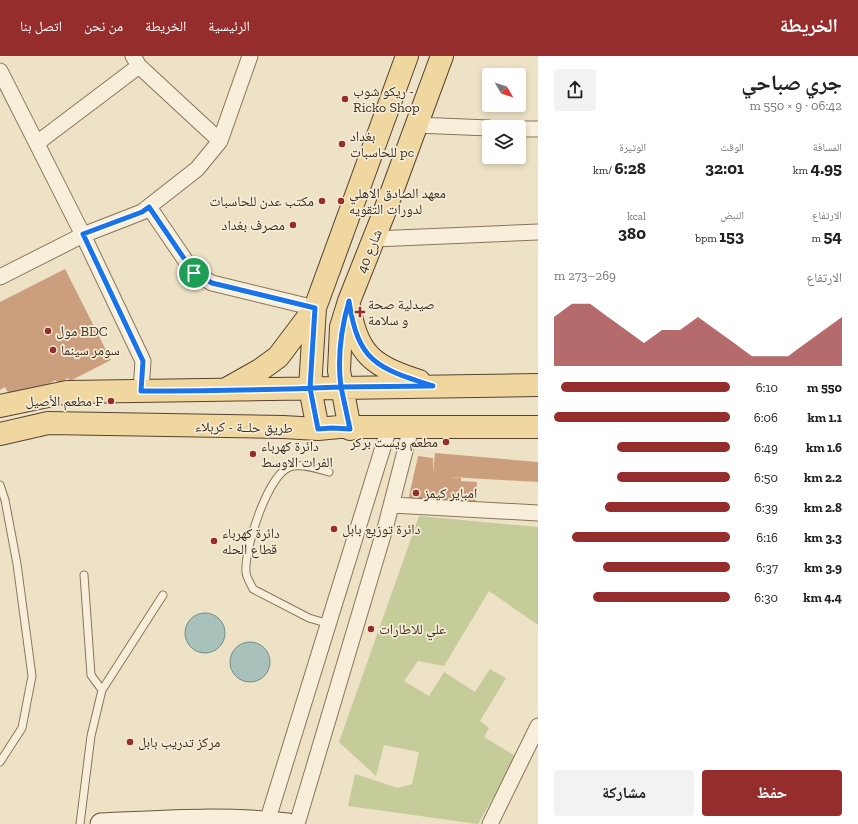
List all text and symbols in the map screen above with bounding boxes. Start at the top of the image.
text: الخريطة [780,14,838,37]
text: اتصل بنا [20,18,62,35]
text: من نحن [84,18,123,35]
text: الخريطة [145,18,186,35]
text: الرئيسية [208,18,250,35]
north arrow [482,68,526,112]
map controls [482,68,526,164]
button: share [554,69,596,111]
text: جري صباحي [741,69,842,96]
place label: ريكو شوب - Ricko Shop [353,83,420,116]
marker: ريكو شوب - Ricko Shop [340,94,350,104]
text: 06:42 · 9 × 550 m [749,98,842,113]
button: layers [482,120,526,164]
place label: بغداد للحاسبات pc [350,128,414,161]
marker: بغداد للحاسبات pc [337,139,347,149]
text: الوتيرة [619,141,646,154]
text: الوقت [720,141,744,154]
text: المسافة [813,141,842,154]
text: 6:28 [614,158,646,178]
text: 32:01 [705,158,744,178]
text: 4.95 [810,158,842,178]
text: /km [593,164,614,177]
text: km [793,164,810,177]
place label: معهد الصادق الاهلي لدورات التقويه [349,185,446,218]
place label: مكتب عدن للحاسبات [210,193,314,210]
marker: مكتب عدن للحاسبات [317,196,327,206]
marker: معهد الصادق الاهلي لدورات التقويه [336,196,346,206]
text: النبض [721,209,744,222]
text: الارتفاع [812,209,842,222]
text: kcal [627,210,646,223]
place label: مصرف بغداد [222,217,285,234]
marker: مصرف بغداد [288,220,298,230]
text: 380 [618,223,646,243]
text: 153 [719,226,744,246]
text: 54 [823,226,842,246]
street label: شارع 40 [353,227,387,276]
text: bpm [695,232,719,245]
text: m [811,232,823,245]
pin [177,256,211,290]
icon: arrive [183,262,205,284]
text: 269–273 m [554,268,616,283]
text: الارتفاع [807,270,842,285]
place label: صيدلية صحة و سلامة [368,296,435,329]
marker: صيدلية صحة و سلامة [355,307,365,317]
place label: مول BDC [56,323,108,340]
marker: مول BDC [43,326,53,336]
place label: سومر سينما [61,342,120,359]
marker: سومر سينما [48,345,58,355]
text: 6:10 [756,380,778,395]
text: 550 m [807,380,842,395]
place label: مطعم الأصيل F [26,393,103,411]
marker: مطعم الأصيل F [106,396,116,406]
text: 6:06 [754,410,778,425]
text: 1.1 km [808,410,842,425]
street label: طريق حلــة - كربلاء [195,418,293,438]
place label: مطعم ويست بركر [349,434,438,452]
marker: مطعم ويست بركر [441,437,451,447]
place label: دائرة كهرباء الفرات الاوسط [261,438,333,471]
text: 6:49 [754,440,778,455]
text: 1.6 km [806,440,842,455]
marker: دائرة كهرباء الفرات الاوسط [248,449,258,459]
text: 6:50 [754,470,778,485]
text: 2.2 km [804,470,842,485]
place label: امباير كيمز [423,485,477,502]
marker: امباير كيمز [411,488,421,498]
text: 6:39 [755,500,778,515]
text: 2.8 km [804,500,842,515]
place label: دائرة توزيع بابل [342,521,421,539]
marker: دائرة توزيع بابل [329,524,339,534]
place label: دائرة كهرباء قطاع الحله [222,525,280,559]
text: 6:16 [756,530,778,545]
text: 3.3 km [804,530,842,545]
marker: دائرة كهرباء قطاع الحله [209,536,219,546]
text: 6:37 [756,560,778,575]
text: 3.9 km [804,560,842,575]
text: 6:30 [754,590,778,605]
text: 4.4 km [803,590,842,605]
place label: علي للاطارات [379,621,446,641]
marker: علي للاطارات [366,624,376,634]
place label: مركز تدريب بابل [138,734,220,751]
marker: مركز تدريب بابل [125,737,135,747]
button: مشاركة [554,770,694,816]
button: حفظ [702,770,842,816]

